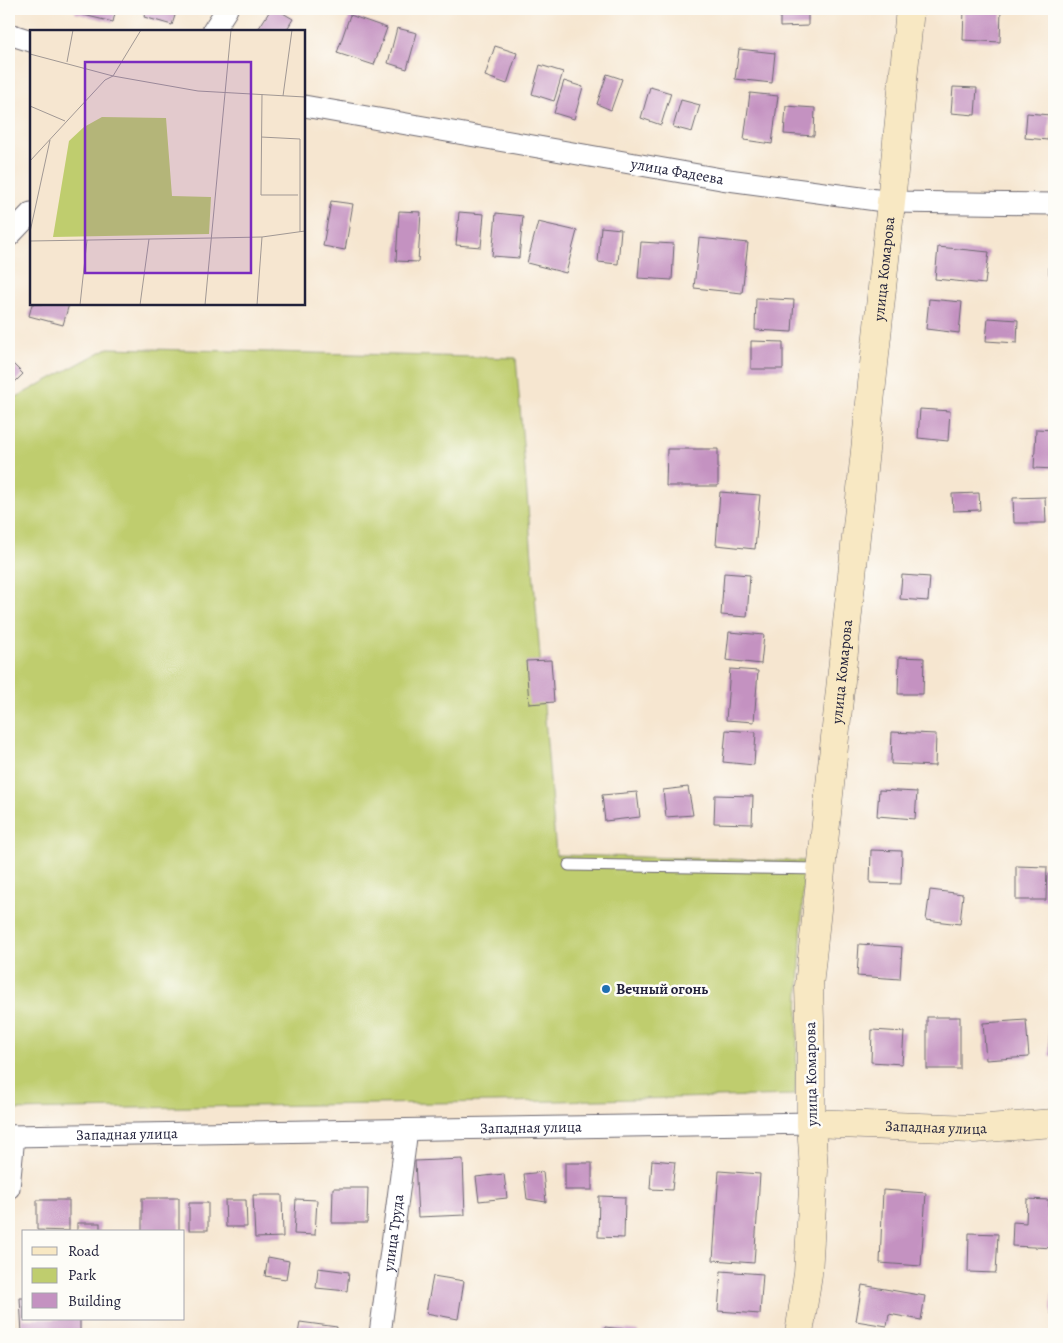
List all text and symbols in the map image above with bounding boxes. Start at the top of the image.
inset map [30,30,305,305]
street label: улица Фадеева [628,153,725,189]
street label: улица Комарова [869,216,899,323]
street label: улица Комарова [826,619,857,726]
place label: Вечный огонь [616,979,708,999]
marker: Вечный огонь [600,983,612,995]
street label: улица Комарова [800,1022,822,1127]
street label: Западная улица [885,1116,988,1139]
street label: Западная улица [480,1117,582,1138]
street label: Западная улица [76,1123,178,1145]
street label: улица Труда [378,1193,408,1274]
legend [22,1230,185,1320]
text: Road [68,1241,100,1261]
text: Park [68,1265,97,1285]
text: Building [68,1291,121,1311]

